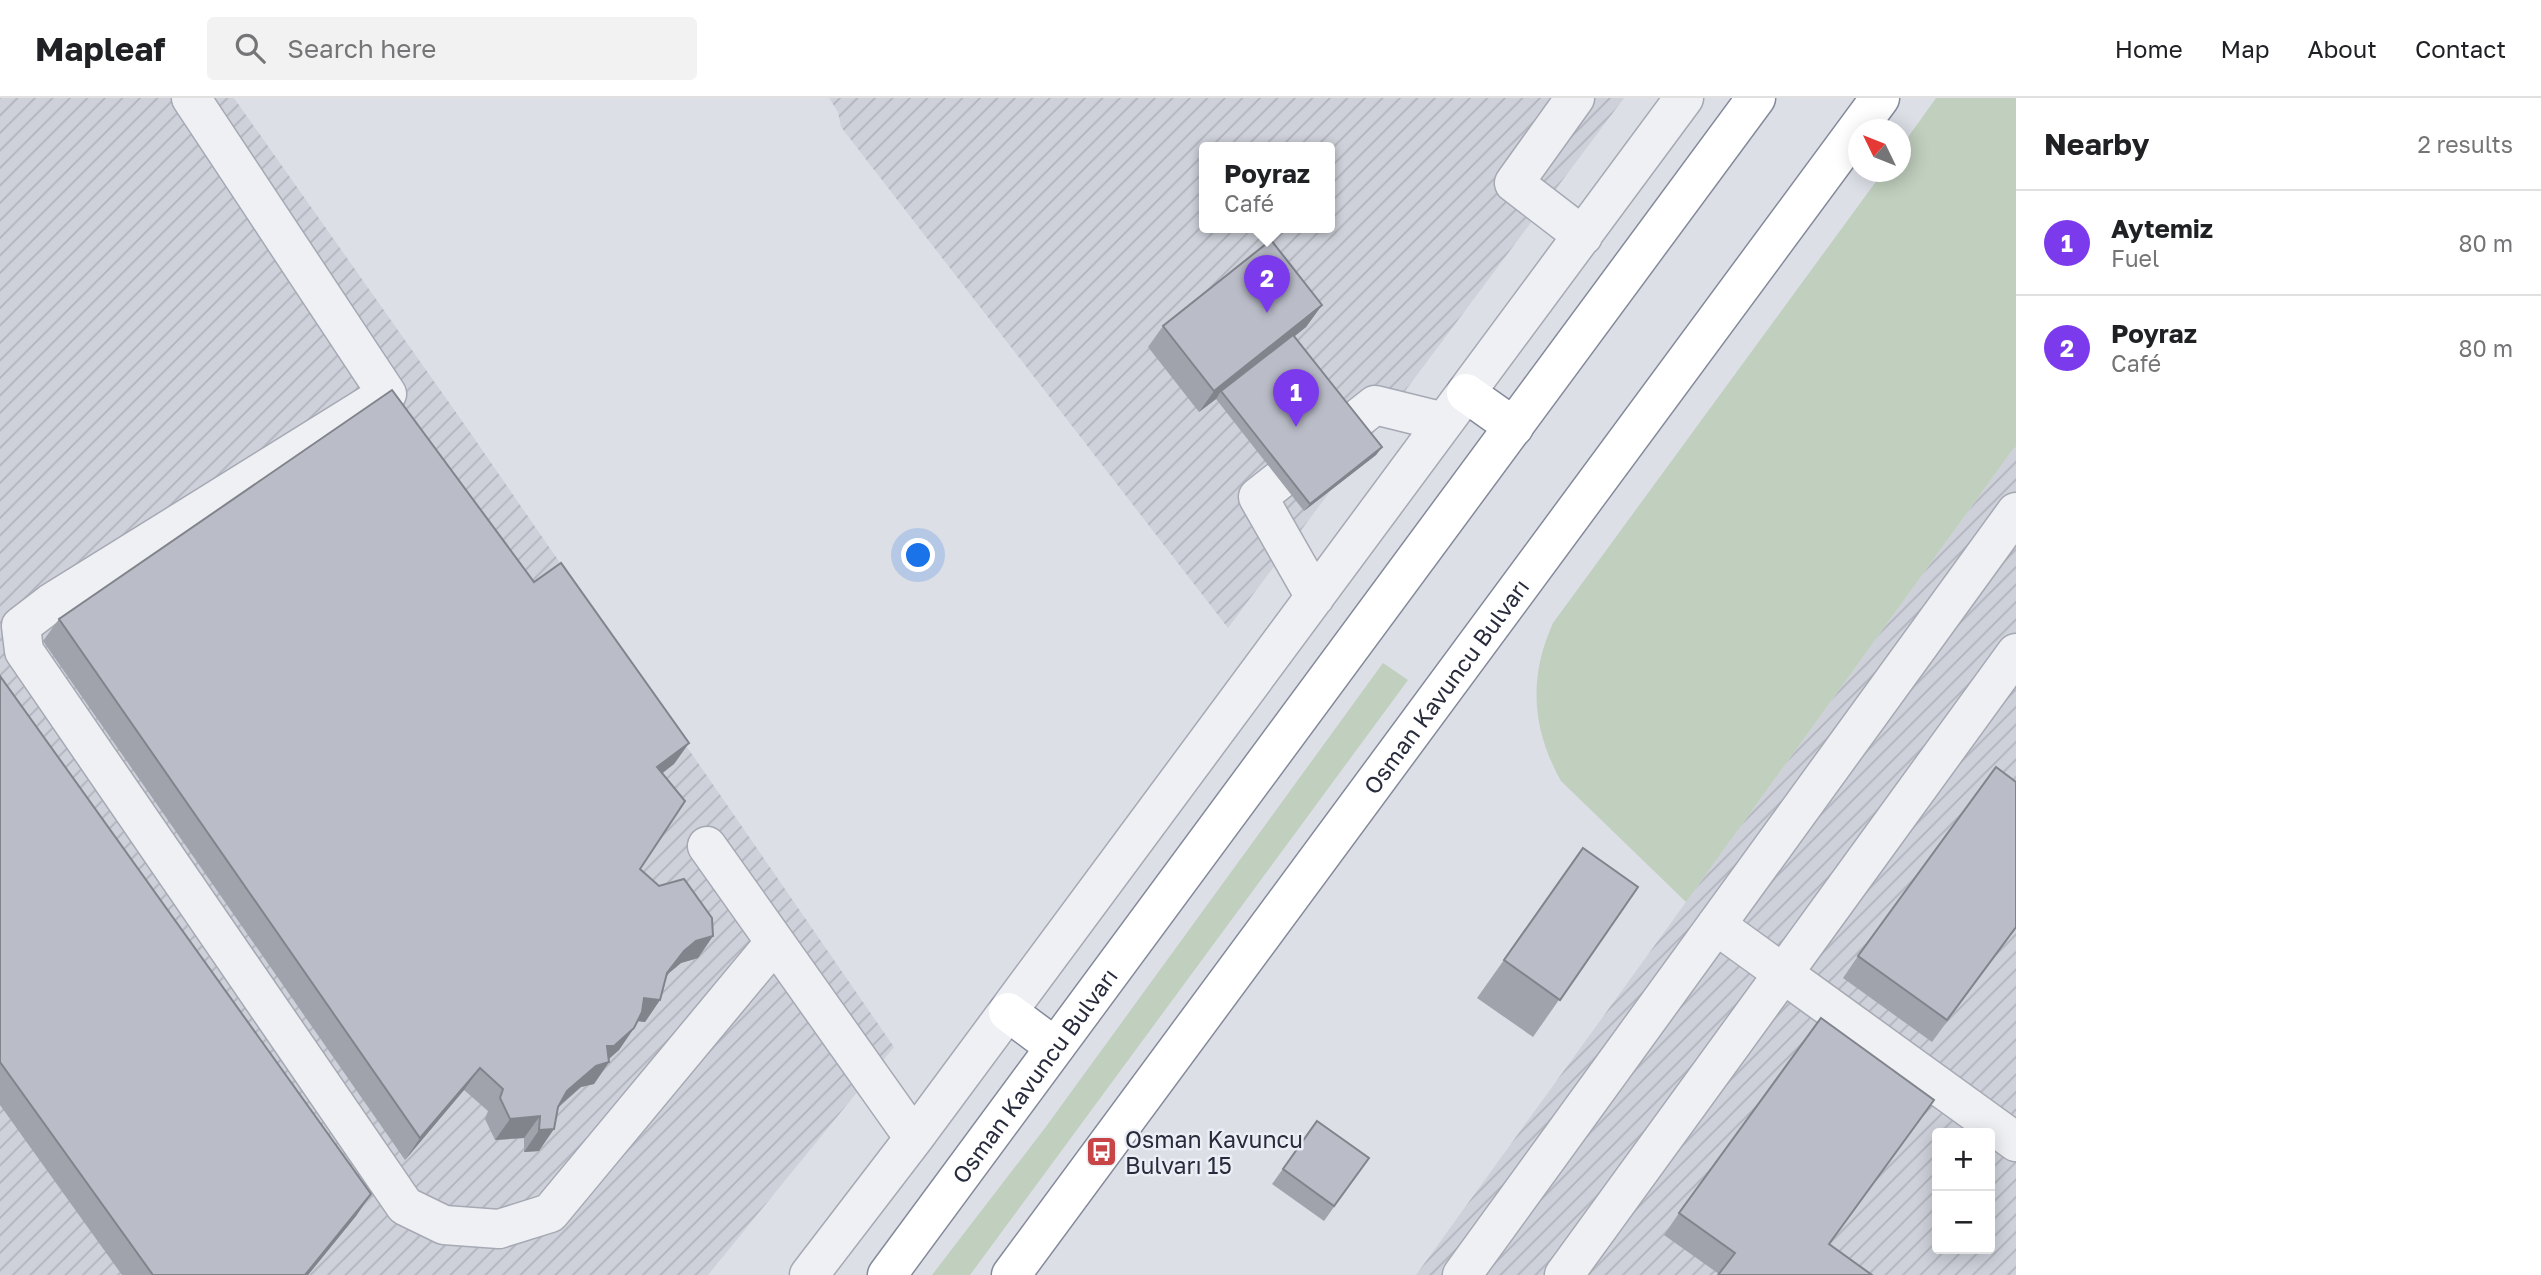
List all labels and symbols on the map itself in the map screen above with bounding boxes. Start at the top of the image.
north arrow [1848,119,1911,182]
pin: 2 [1244,255,1290,313]
pin: 1 [1273,369,1319,427]
your location [901,538,935,572]
street label: Osman Kavuncu Bulvarı [1357,573,1534,799]
street label: Osman Kavuncu Bulvarı [946,962,1123,1189]
place label: Osman Kavuncu Bulvarı 15 [1125,1125,1303,1179]
bus stop icon: Osman Kavuncu Bulvarı 15 [1085,1135,1119,1169]

